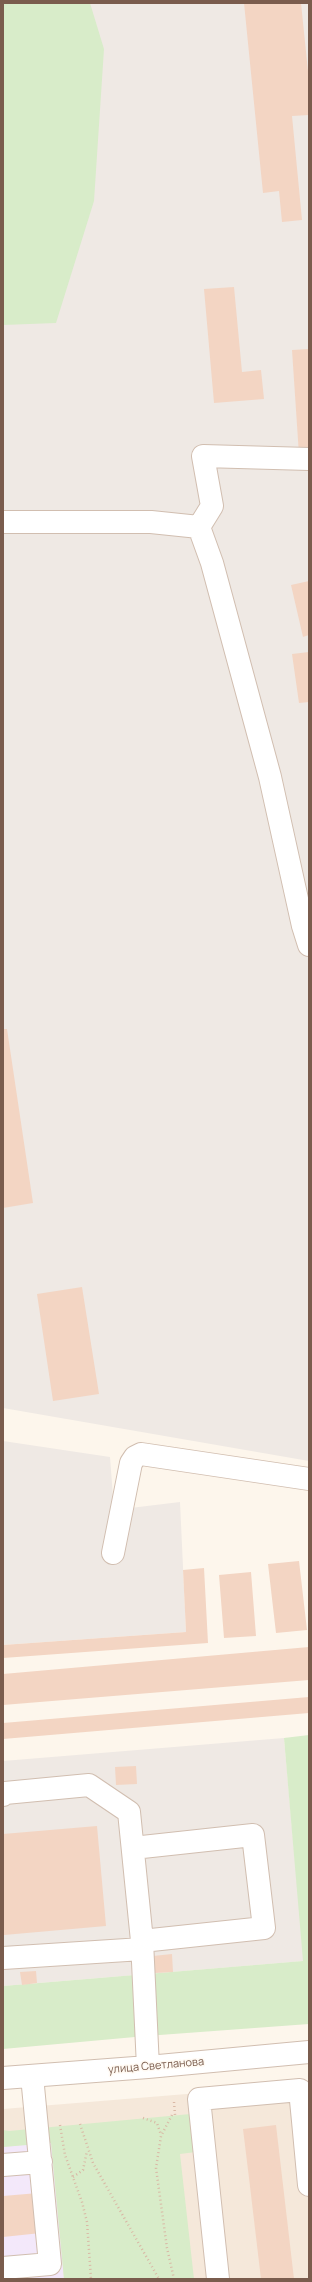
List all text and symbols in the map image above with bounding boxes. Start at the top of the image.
street label: улица Светланова [107,2055,205,2077]

